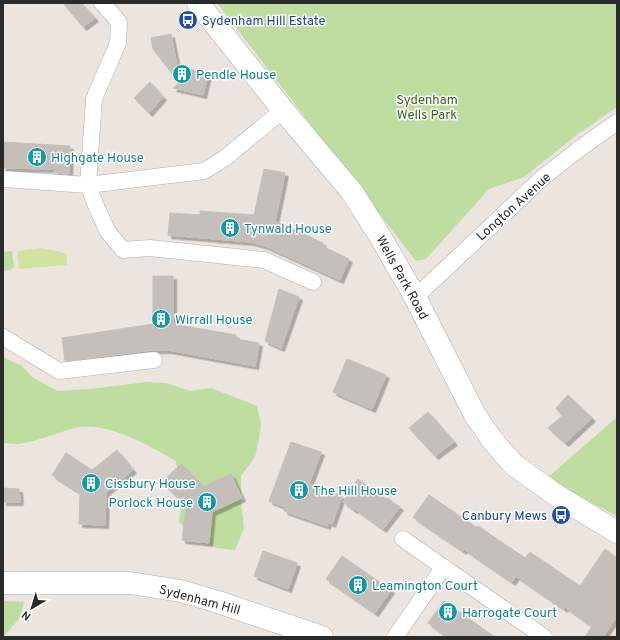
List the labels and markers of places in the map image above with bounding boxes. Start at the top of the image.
bus stop icon: Sydenham Hill Estate [177,9,199,31]
place label: Sydenham Hill Estate [202,14,326,30]
building icon: Pendle House [171,63,193,85]
place label: Pendle House [196,68,276,84]
building icon: Highgate House [26,146,48,168]
place label: Highgate House [51,151,144,167]
building icon: Tynwald House [219,217,241,239]
place label: Tynwald House [244,222,332,238]
building icon: Wirrall House [150,308,172,330]
place label: Wirrall House [175,313,252,329]
building icon: Cissbury House [80,472,102,494]
place label: Cissbury House [105,477,195,493]
building icon: The Hill House [288,479,310,501]
place label: The Hill House [313,484,397,500]
building icon: Porlock House [196,491,218,513]
place label: Porlock House [109,496,193,512]
bus stop icon: Canbury Mews [550,504,572,526]
place label: Canbury Mews [462,509,547,525]
building icon: Leamington Court [347,574,369,596]
place label: Leamington Court [372,579,478,595]
building icon: Harrogate Court [437,601,459,623]
place label: Harrogate Court [462,606,557,622]

